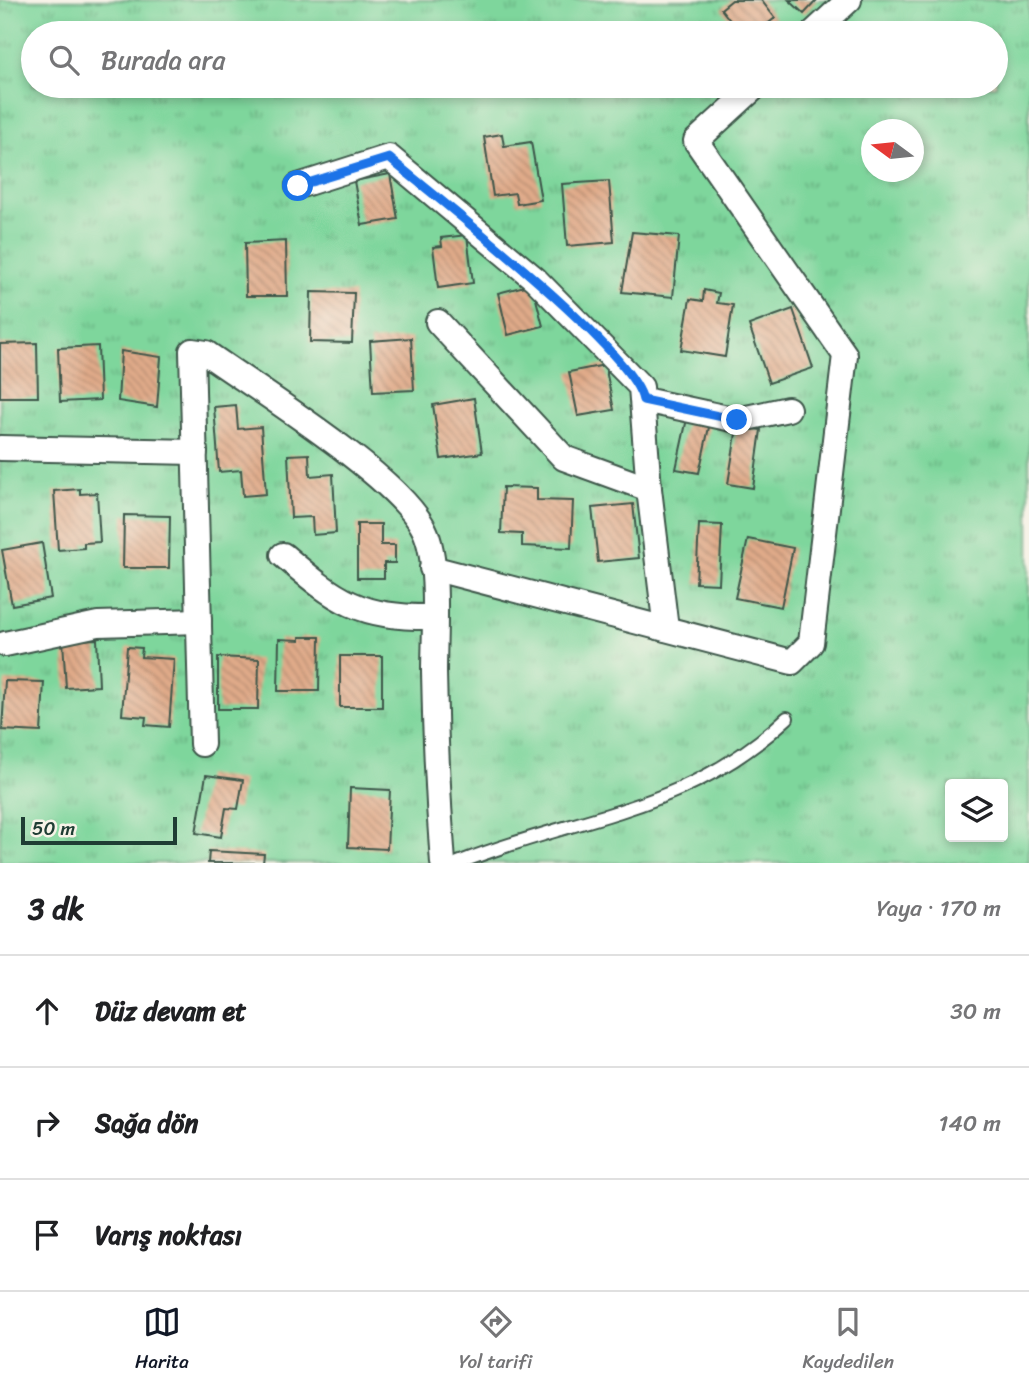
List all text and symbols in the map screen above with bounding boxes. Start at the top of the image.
search box [21,21,1008,98]
text: Burada ara [101,37,225,83]
icon: search [45,41,83,79]
north arrow [861,119,924,182]
route start [282,170,313,201]
route end [721,404,752,435]
map controls [945,779,1008,842]
button: layers [945,779,1008,842]
text: 50 m [32,812,75,845]
scale bar [21,814,177,846]
text: 3 dk [28,882,84,936]
text: Yaya · 170 m [876,888,1001,929]
text: Düz devam et [95,988,246,1034]
text: 30 m [950,991,1001,1032]
icon: ahead [28,992,66,1030]
text: Sağa dön [95,1100,198,1146]
text: 140 m [939,1103,1001,1144]
icon: right [28,1104,66,1142]
text: Varış noktası [95,1212,242,1258]
icon: arrive [28,1216,66,1254]
tab: Harita [135,1303,189,1378]
tab: Yol tarifi [459,1303,532,1378]
tab: Kaydedilen [803,1303,894,1378]

